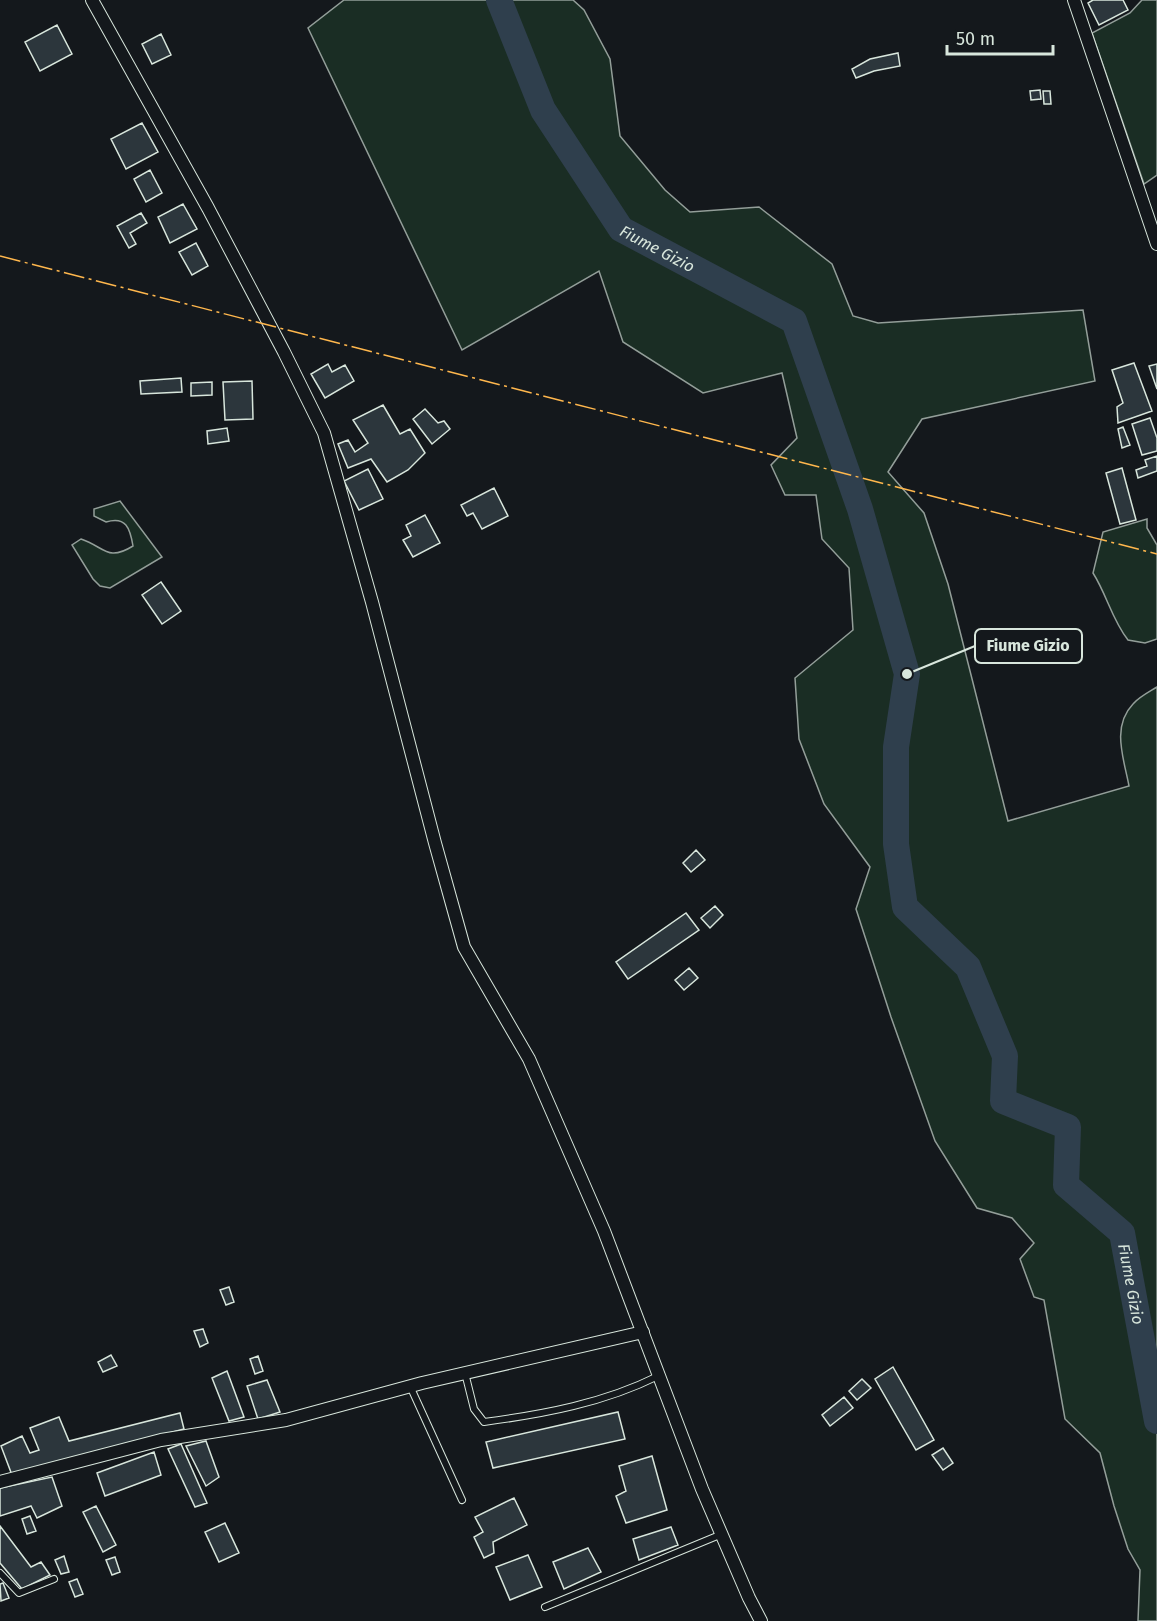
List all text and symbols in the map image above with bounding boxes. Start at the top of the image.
scale bar [947,18,1054,56]
text: 50 m [956,28,995,50]
water label: Fiume Gizio [617,221,698,276]
callout: Fiume Gizio [975,629,1082,663]
text: Fiume Gizio [986,636,1070,655]
water label: Fiume Gizio [1115,1242,1148,1326]

